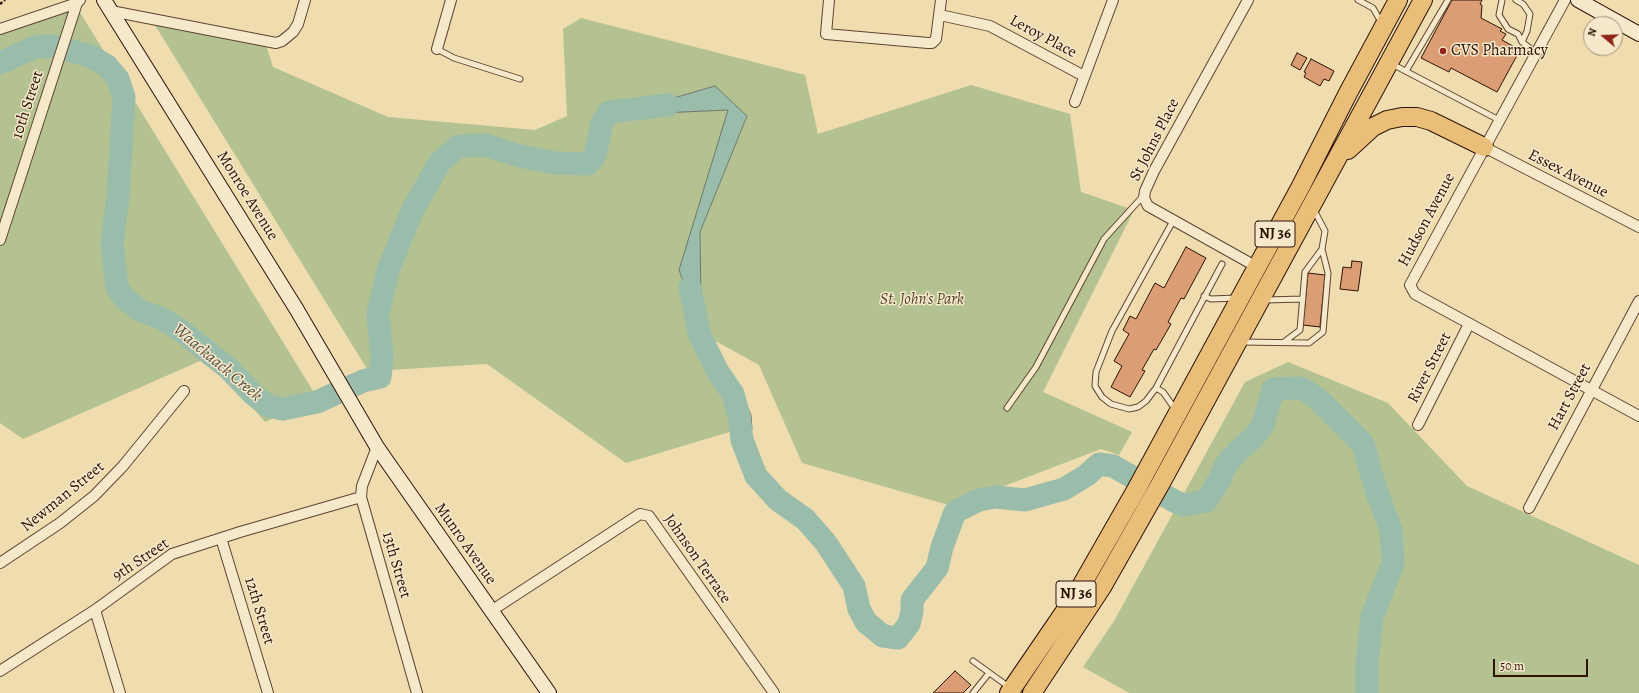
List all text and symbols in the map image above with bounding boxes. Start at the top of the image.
street label: Leroy Place [1006,11,1080,63]
north arrow [1583,16,1623,56]
text: N [1584,26,1601,38]
place label: CVS Pharmacy [1451,41,1548,61]
marker: CVS Pharmacy [1438,46,1448,56]
street label: 10th Street [8,69,48,141]
street label: St Johns Place [1126,95,1184,185]
street label: Essex Avenue [1525,146,1611,202]
street label: Monroe Avenue [212,148,282,244]
street label: Hudson Avenue [1394,170,1460,270]
road number: NJ 36 [1255,221,1295,247]
park label: St. John's Park [880,290,964,310]
water label: Waackaack Creek [168,320,266,406]
street label: River Street [1404,329,1456,407]
street label: Hart Street [1544,360,1596,434]
street label: Newman Street [17,458,109,536]
street label: Munro Avenue [430,499,500,589]
street label: Johnson Terrace [659,511,735,607]
street label: 13th Street [377,529,415,601]
street label: 9th Street [109,534,173,586]
street label: 12th Street [240,575,278,647]
road number: NJ 36 [1056,581,1096,607]
scale bar [1495,651,1590,677]
text: 50 m [1500,658,1524,674]

